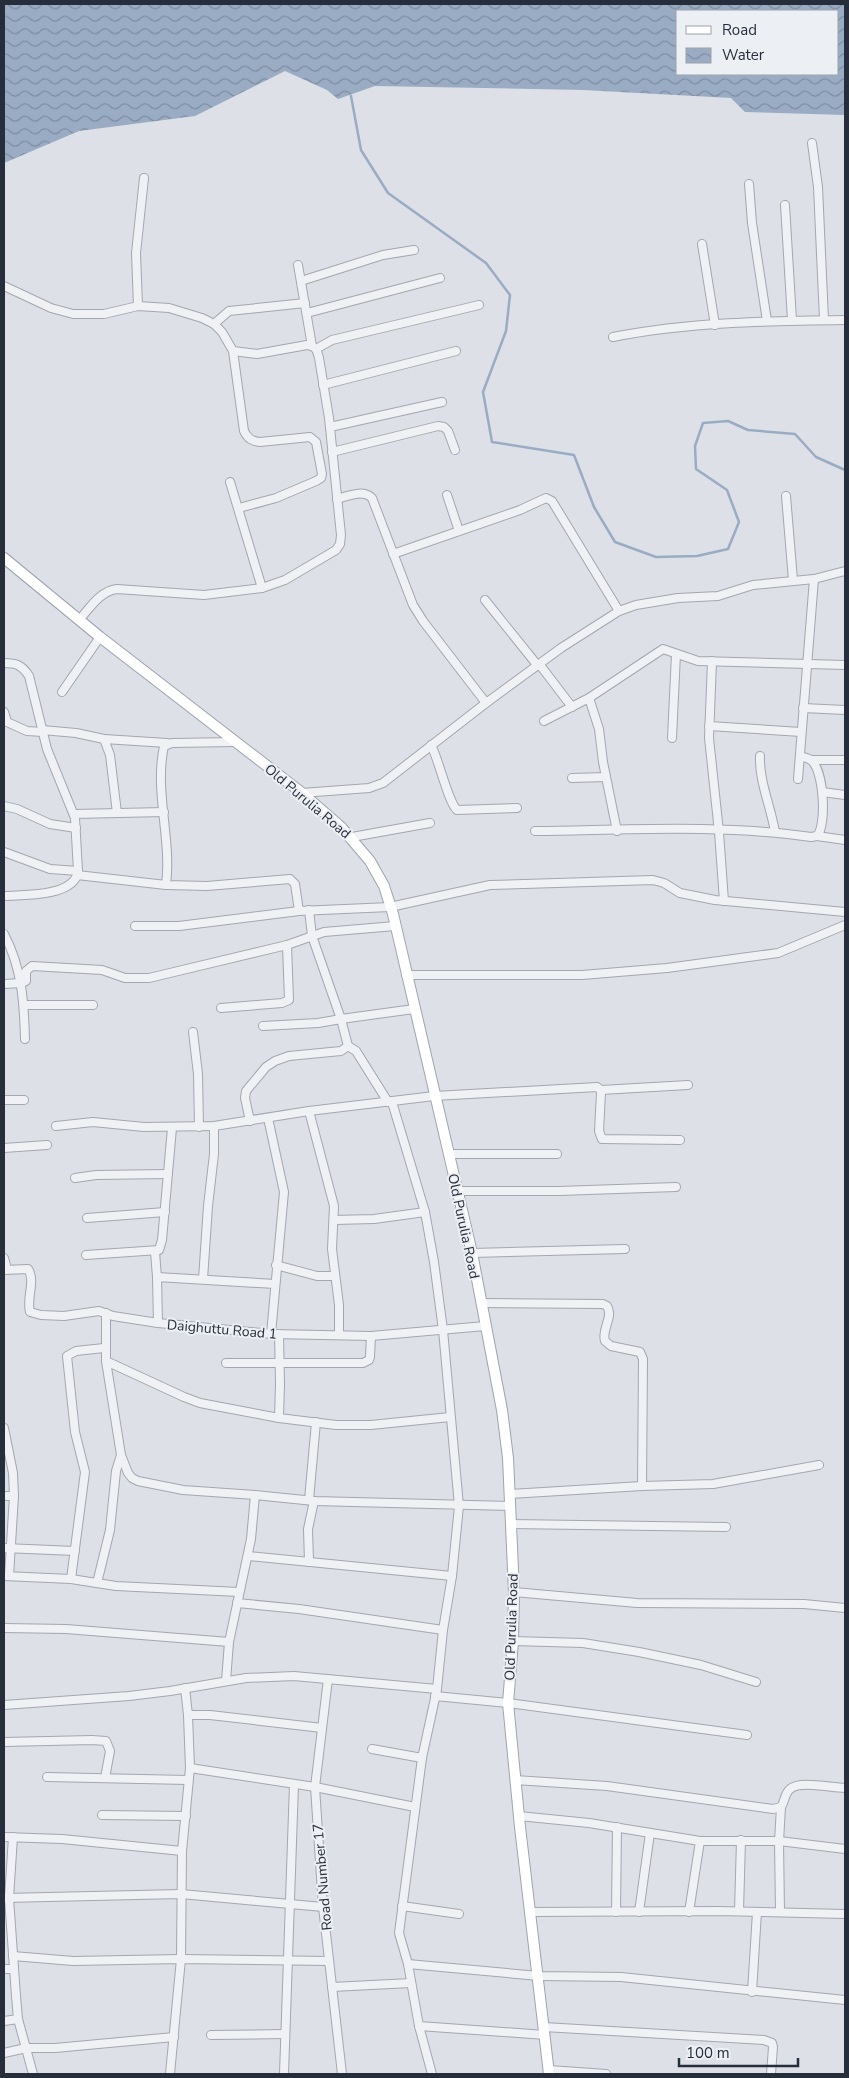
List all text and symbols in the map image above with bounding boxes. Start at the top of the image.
legend [676,10,839,75]
text: Road [722,20,757,40]
text: Water [722,45,765,65]
street label: Old Purulia Road [261,760,355,843]
street label: Old Purulia Road [443,1172,484,1280]
street label: Daighuttu Road 1 [166,1315,278,1344]
street label: Old Purulia Road [500,1573,523,1681]
street label: Road Number 17 [308,1823,337,1931]
scale bar [679,2036,798,2068]
text: 100 m [686,2043,730,2063]

